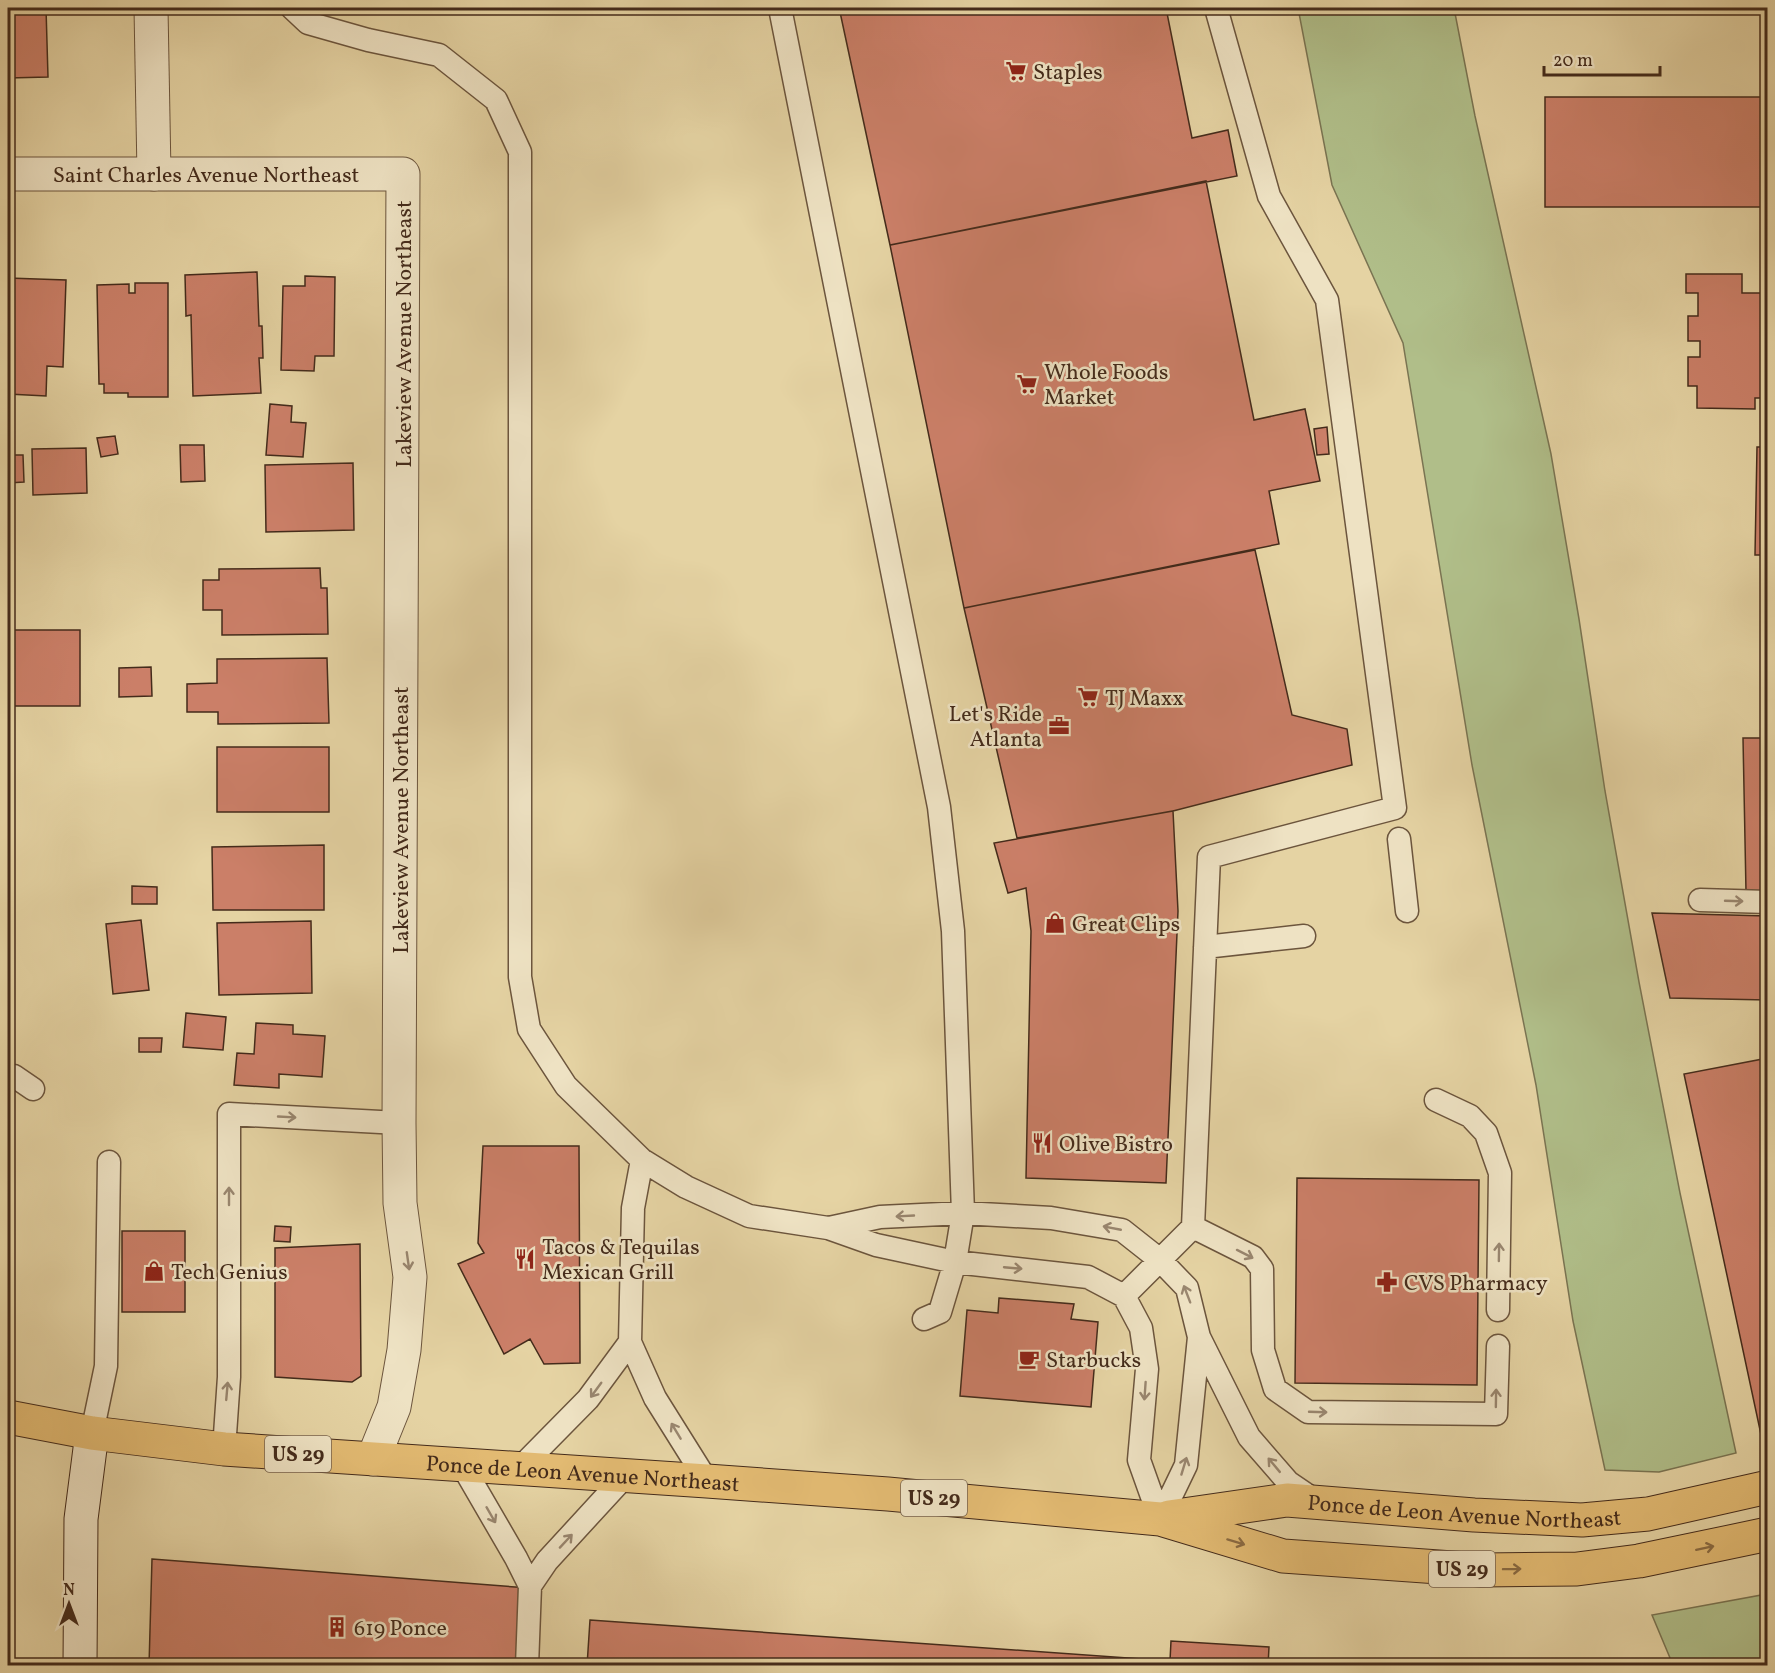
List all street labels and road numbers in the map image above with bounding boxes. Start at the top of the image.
street label: Saint Charles Avenue Northeast [53,161,360,192]
street label: Lakeview Avenue Northeast [390,200,421,468]
street label: Lakeview Avenue Northeast [387,686,418,954]
road number: US 29 [265,1436,331,1472]
street label: Ponce de Leon Avenue Northeast [425,1449,741,1501]
road number: US 29 [901,1480,967,1516]
street label: Ponce de Leon Avenue Northeast [1306,1489,1623,1538]
road number: US 29 [1429,1551,1495,1587]

